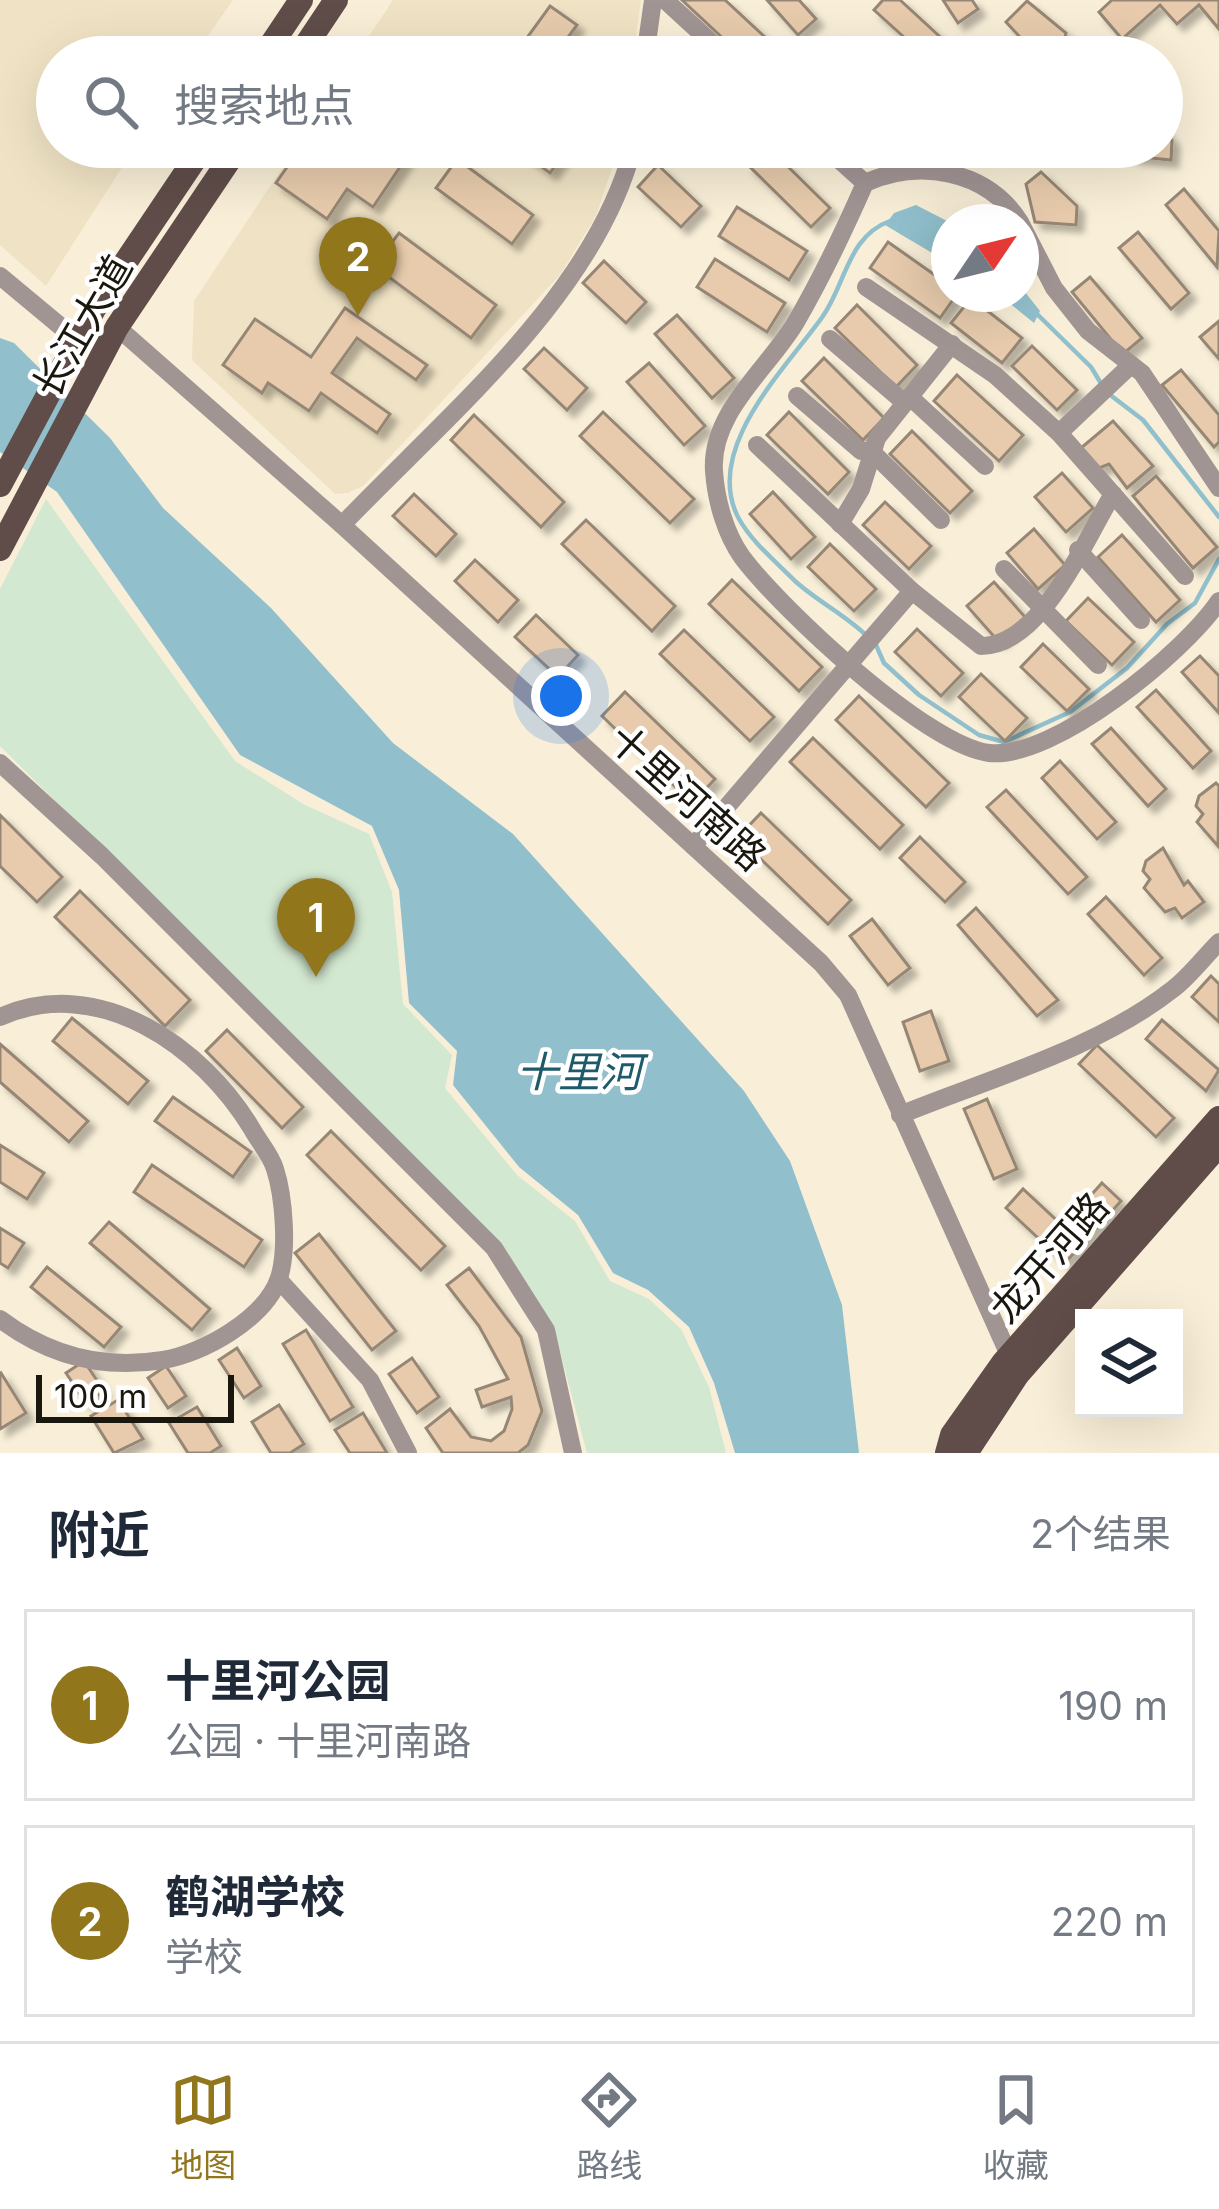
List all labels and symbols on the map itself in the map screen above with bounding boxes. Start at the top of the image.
north arrow [931,204,1039,312]
pin: 2 [319,217,397,316]
street label: 长江大道 [23,247,141,405]
your location [531,666,591,726]
street label: 十里河南路 [600,714,776,880]
pin: 1 [277,878,355,977]
water label: 十里河 [516,1046,649,1097]
street label: 龙开河路 [980,1183,1118,1331]
scale bar [36,1369,234,1422]

